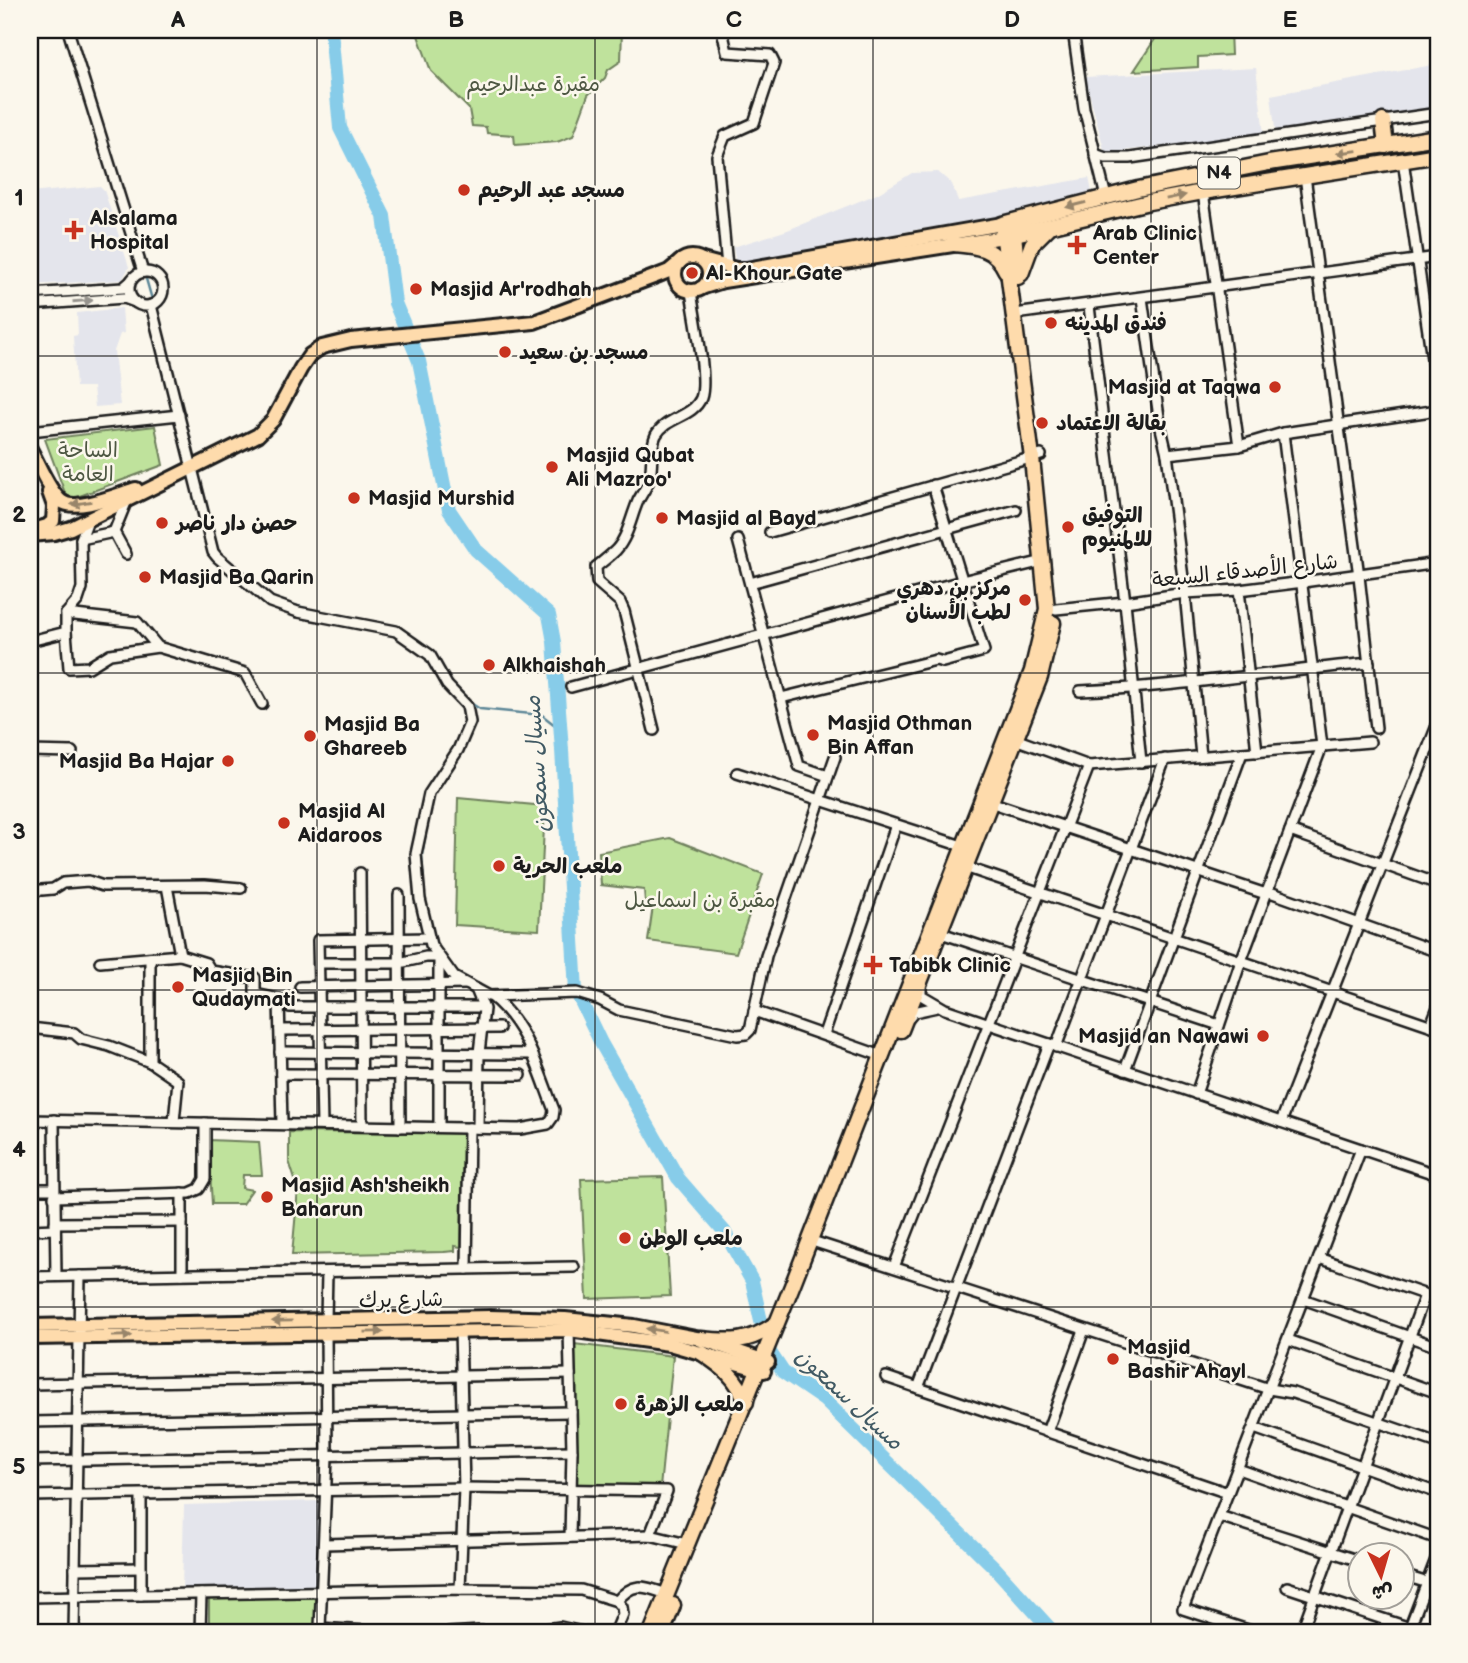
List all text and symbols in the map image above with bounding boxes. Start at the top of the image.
text: A [170,6,186,34]
text: B [448,6,464,34]
text: C [726,6,742,34]
text: D [1004,6,1020,34]
text: E [1283,6,1298,34]
park label: مقبرة عبدالرحيم [466,72,600,100]
one-way arrow [1336,147,1358,158]
road number: N4 [1198,158,1240,188]
place label: مسجد عبد الرحيم [478,178,625,206]
marker: مسجد عبد الرحيم [456,182,472,198]
text: 1 [14,184,24,212]
one-way arrow [1165,191,1187,202]
one-way arrow [1064,200,1086,211]
place label: Alsalama Hospital [89,206,178,255]
marker: Alsalama Hospital [64,220,84,240]
place label: Arab Clinic Center [1092,221,1197,270]
marker: Arab Clinic Center [1067,235,1087,255]
place label: Al-Khour Gate [705,261,843,286]
marker: Al-Khour Gate [684,265,700,281]
place label: Masjid Ar'rodhah [430,277,592,302]
marker: Masjid Ar'rodhah [408,281,424,297]
one-way arrow [72,295,94,306]
place label: فندق المدينه [1065,311,1167,336]
marker: فندق المدينه [1043,315,1059,331]
place label: مسجد بن سعيد [519,340,648,365]
marker: مسجد بن سعيد [497,344,513,360]
place label: Masjid at Taqwa [1108,375,1261,400]
marker: Masjid at Taqwa [1267,379,1283,395]
place label: بقالة الاعتماد [1056,411,1167,436]
marker: بقالة الاعتماد [1034,415,1050,431]
park label: الساحة العامة [58,438,118,487]
place label: Masjid Qubat Ali Mazroo' [565,443,694,492]
marker: Masjid Qubat Ali Mazroo' [544,459,560,475]
place label: Masjid Murshid [368,486,515,511]
marker: Masjid Murshid [346,490,362,506]
one-way arrow [70,498,92,509]
text: 2 [12,501,26,529]
place label: التوفيق للالمنيوم [1082,503,1152,555]
place label: Masjid al Bayd [676,506,817,531]
marker: Masjid al Bayd [654,510,670,526]
place label: حصن دار ناصر [174,511,297,536]
marker: حصن دار ناصر [154,515,170,531]
marker: التوفيق للالمنيوم [1060,519,1076,535]
street label: شارع الأصدقاء السبعة [1151,547,1339,595]
place label: Masjid Ba Qarin [159,565,314,590]
marker: Masjid Ba Qarin [137,569,153,585]
place label: مركز بن دهري لطب الأسنان [896,576,1011,625]
marker: مركز بن دهري لطب الأسنان [1017,592,1033,608]
place label: Alkhaishah [502,653,606,678]
marker: Alkhaishah [481,657,497,673]
water label: مسيال سمعون [518,694,556,833]
place label: Masjid Othman Bin Affan [827,711,972,760]
place label: Masjid Ba Ghareeb [324,712,420,761]
marker: Masjid Othman Bin Affan [805,727,821,743]
marker: Masjid Ba Ghareeb [302,728,318,744]
place label: Masjid Ba Hajar [59,749,215,774]
marker: Masjid Ba Hajar [220,753,236,769]
place label: Masjid Al Aidaroos [297,799,385,848]
marker: Masjid Al Aidaroos [276,815,292,831]
text: 3 [12,818,26,846]
place label: ملعب الحرية [513,854,622,879]
marker: ملعب الحرية [491,858,507,874]
park label: مقبرة بن اسماعيل [624,888,776,913]
place label: Tabibk Clinic [889,953,1011,978]
marker: Tabibk Clinic [863,955,883,975]
place label: Masjid Bin Qudaymati [192,963,296,1012]
marker: Masjid Bin Qudaymati [170,979,186,995]
place label: Masjid an Nawawi [1078,1024,1249,1049]
marker: Masjid an Nawawi [1255,1028,1271,1044]
text: 4 [12,1136,26,1164]
place label: Masjid Ash'sheikh Baharun [281,1173,449,1222]
marker: Masjid Ash'sheikh Baharun [259,1189,275,1205]
place label: ملعب الوطن [639,1226,743,1251]
marker: ملعب الوطن [617,1230,633,1246]
street label: شارع برك [359,1287,443,1315]
one-way arrow [271,1316,293,1327]
one-way arrow [645,1324,667,1335]
one-way arrow [364,1326,386,1337]
one-way arrow [112,1330,134,1342]
place label: Masjid Bashir Ahayl [1127,1335,1246,1384]
water label: مسيال سمعون [789,1342,909,1456]
marker: Masjid Bashir Ahayl [1105,1351,1121,1367]
place label: ملعب الزهرة [635,1392,744,1417]
marker: ملعب الزهرة [613,1396,629,1412]
text: 5 [12,1453,26,1481]
north arrow [1346,1540,1416,1610]
text: ش [1371,1579,1394,1604]

